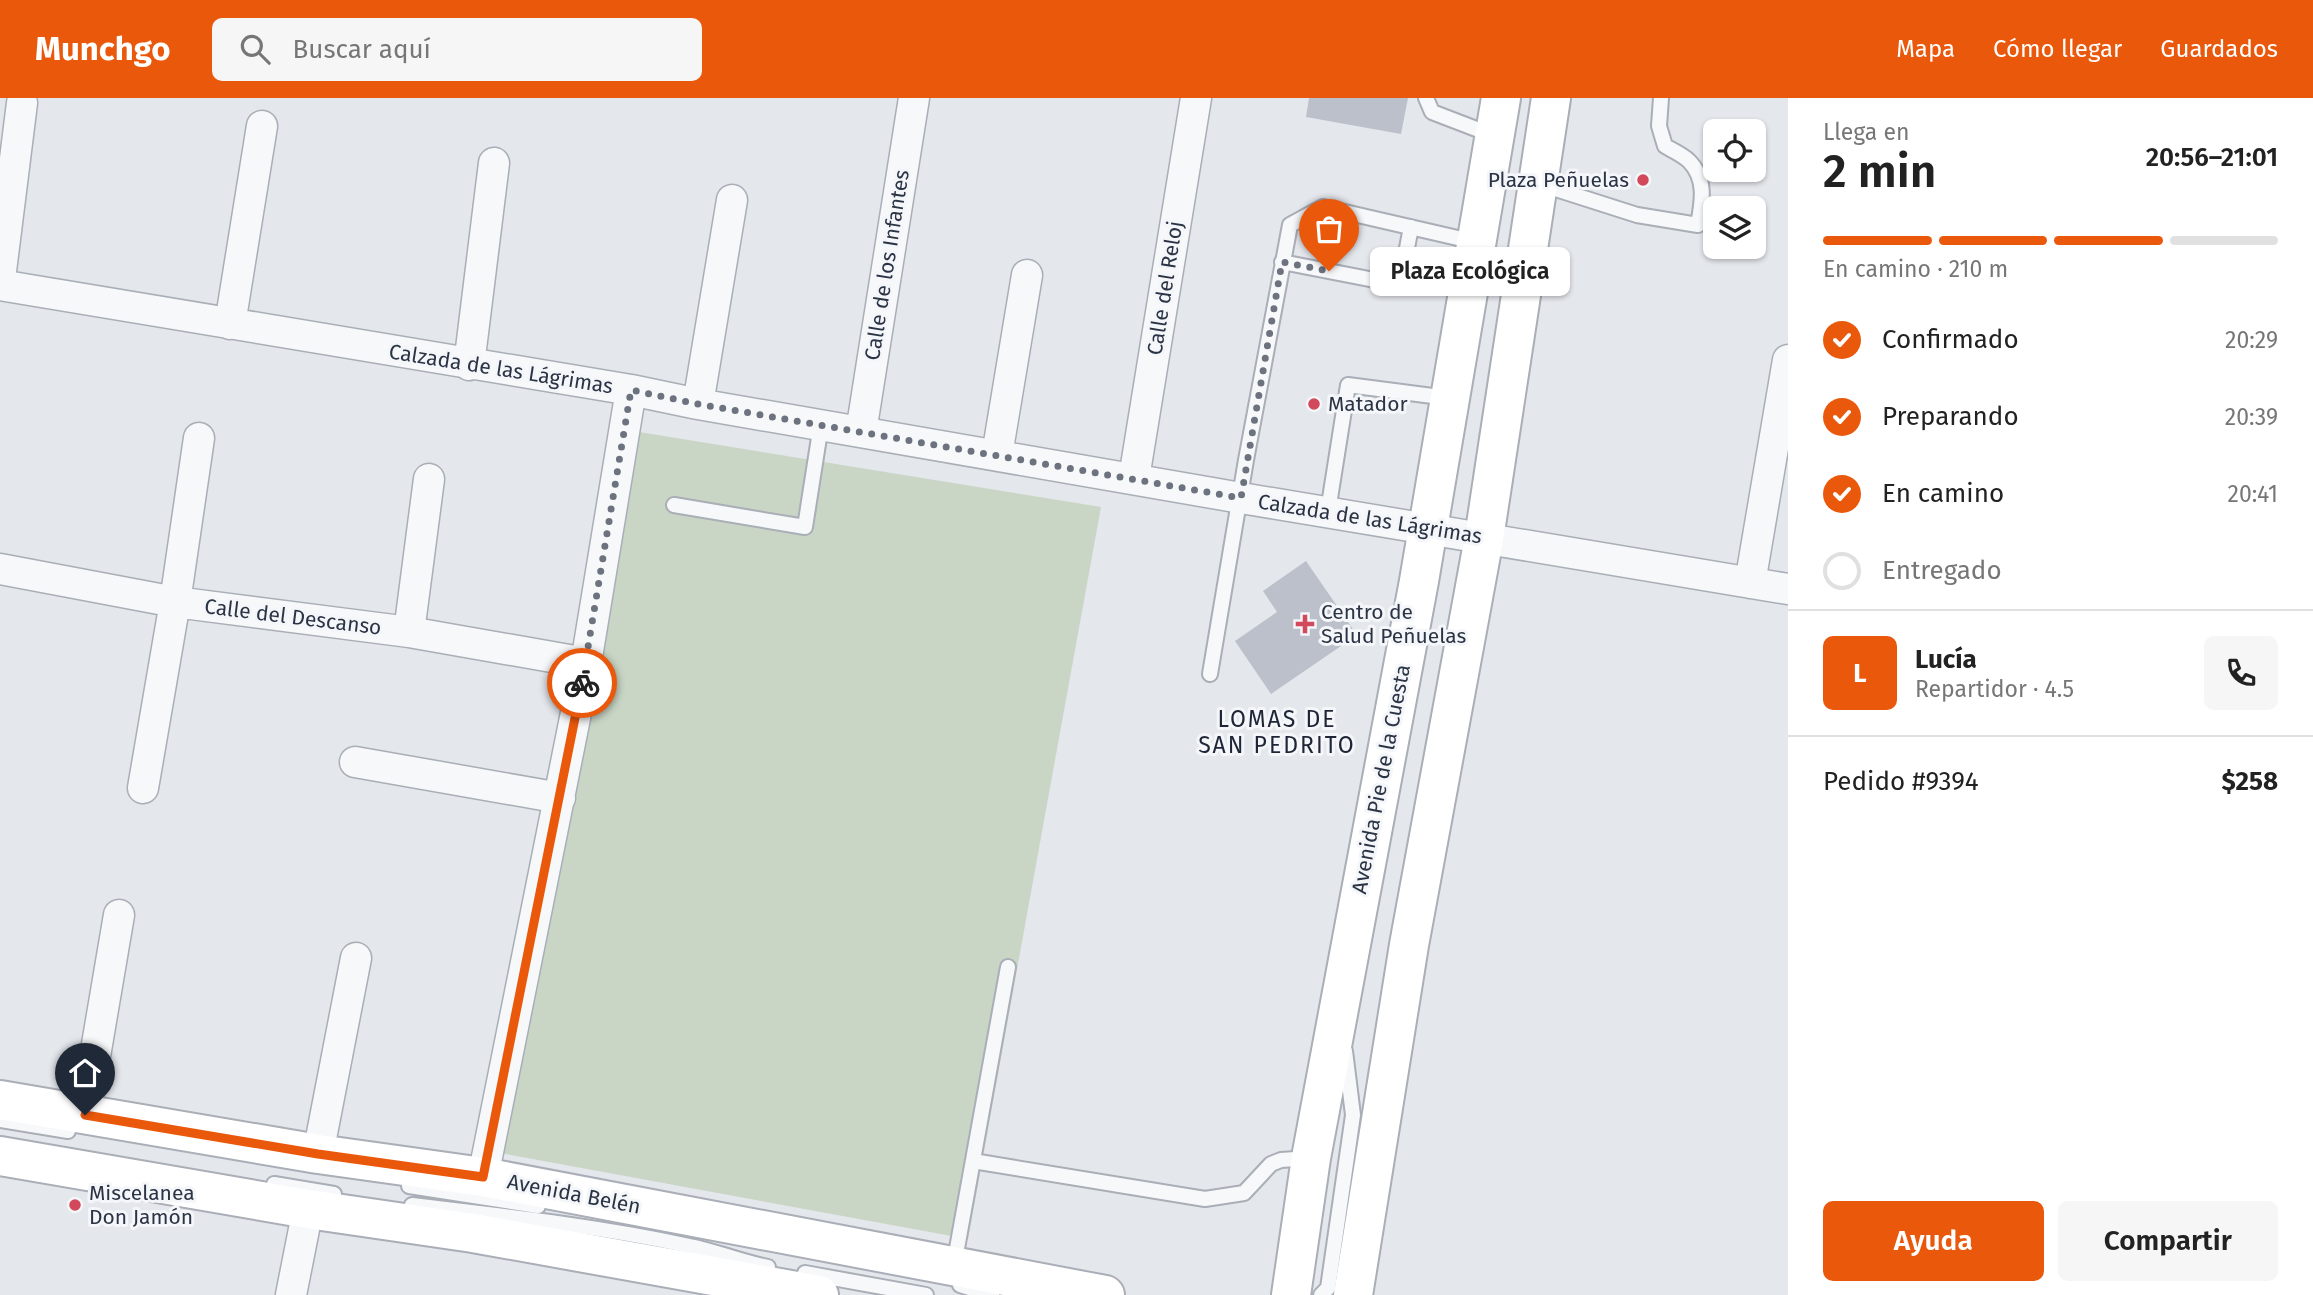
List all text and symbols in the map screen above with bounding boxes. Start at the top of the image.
search box [212,18,702,81]
text: Munchgo [35,29,170,69]
icon: search [236,30,274,68]
text: Buscar aquí [292,34,431,65]
text: Mapa [1896,35,1955,63]
text: Cómo llegar [1993,35,2122,63]
text: Guardados [2160,35,2278,63]
text: Llega en [1823,118,1909,146]
map controls [1703,119,1766,259]
button: locate [1703,119,1766,182]
text: 20:56–21:01 [2146,142,2278,173]
text: 2 min [1823,144,1936,199]
place label: Plaza Peñuelas [1488,167,1629,193]
street label: Calle de los Infantes [859,168,915,362]
marker: Plaza Peñuelas [1635,172,1651,188]
button: layers [1703,196,1766,259]
pin [1299,199,1359,271]
icon: bag [1310,210,1348,248]
street label: Calle del Reloj [1142,219,1188,357]
callout: Plaza Ecológica [1371,246,1570,296]
text: En camino · 210 m [1823,255,2008,283]
text: Plaza Ecológica [1390,257,1550,285]
icon: check [1823,321,1861,359]
text: Confirmado [1882,324,2019,355]
text: 20:29 [2225,326,2278,354]
street label: Calzada de las Lágrimas [387,338,615,400]
place label: Matador [1328,391,1408,417]
marker: Matador [1306,396,1322,412]
icon: check [1823,398,1861,436]
text: Preparando [1882,401,2019,432]
text: 20:39 [2225,403,2278,431]
icon: check [1823,475,1861,513]
text: En camino [1882,478,2004,509]
text: 20:41 [2228,480,2278,508]
street label: Calzada de las Lágrimas [1256,488,1484,550]
text: Entregado [1882,555,2002,586]
street label: Calle del Descanso [203,593,383,641]
place label: Centro de Salud Peñuelas [1321,599,1466,649]
marker: Centro de Salud Peñuelas [1295,614,1315,634]
button: phone [2204,636,2278,710]
text: Lucía [1915,644,1977,675]
courier [547,648,617,718]
text: L [1853,658,1867,689]
street label: Avenida Pie de la Cuesta [1346,662,1416,896]
icon: bike [563,664,601,702]
text: Repartidor · 4.5 [1915,675,2074,703]
district label: LOMAS DE SAN PEDRITO [1198,705,1356,759]
text: Pedido #9394 [1823,766,1978,797]
text: $258 [2222,766,2278,797]
pin [55,1043,115,1115]
icon: home [66,1054,104,1092]
street label: Avenida Belén [505,1168,643,1220]
place label: Miscelanea Don Jamón [89,1180,195,1230]
marker: Miscelanea Don Jamón [67,1197,83,1213]
button: Ayuda [1823,1201,2044,1281]
button: Compartir [2058,1201,2278,1281]

